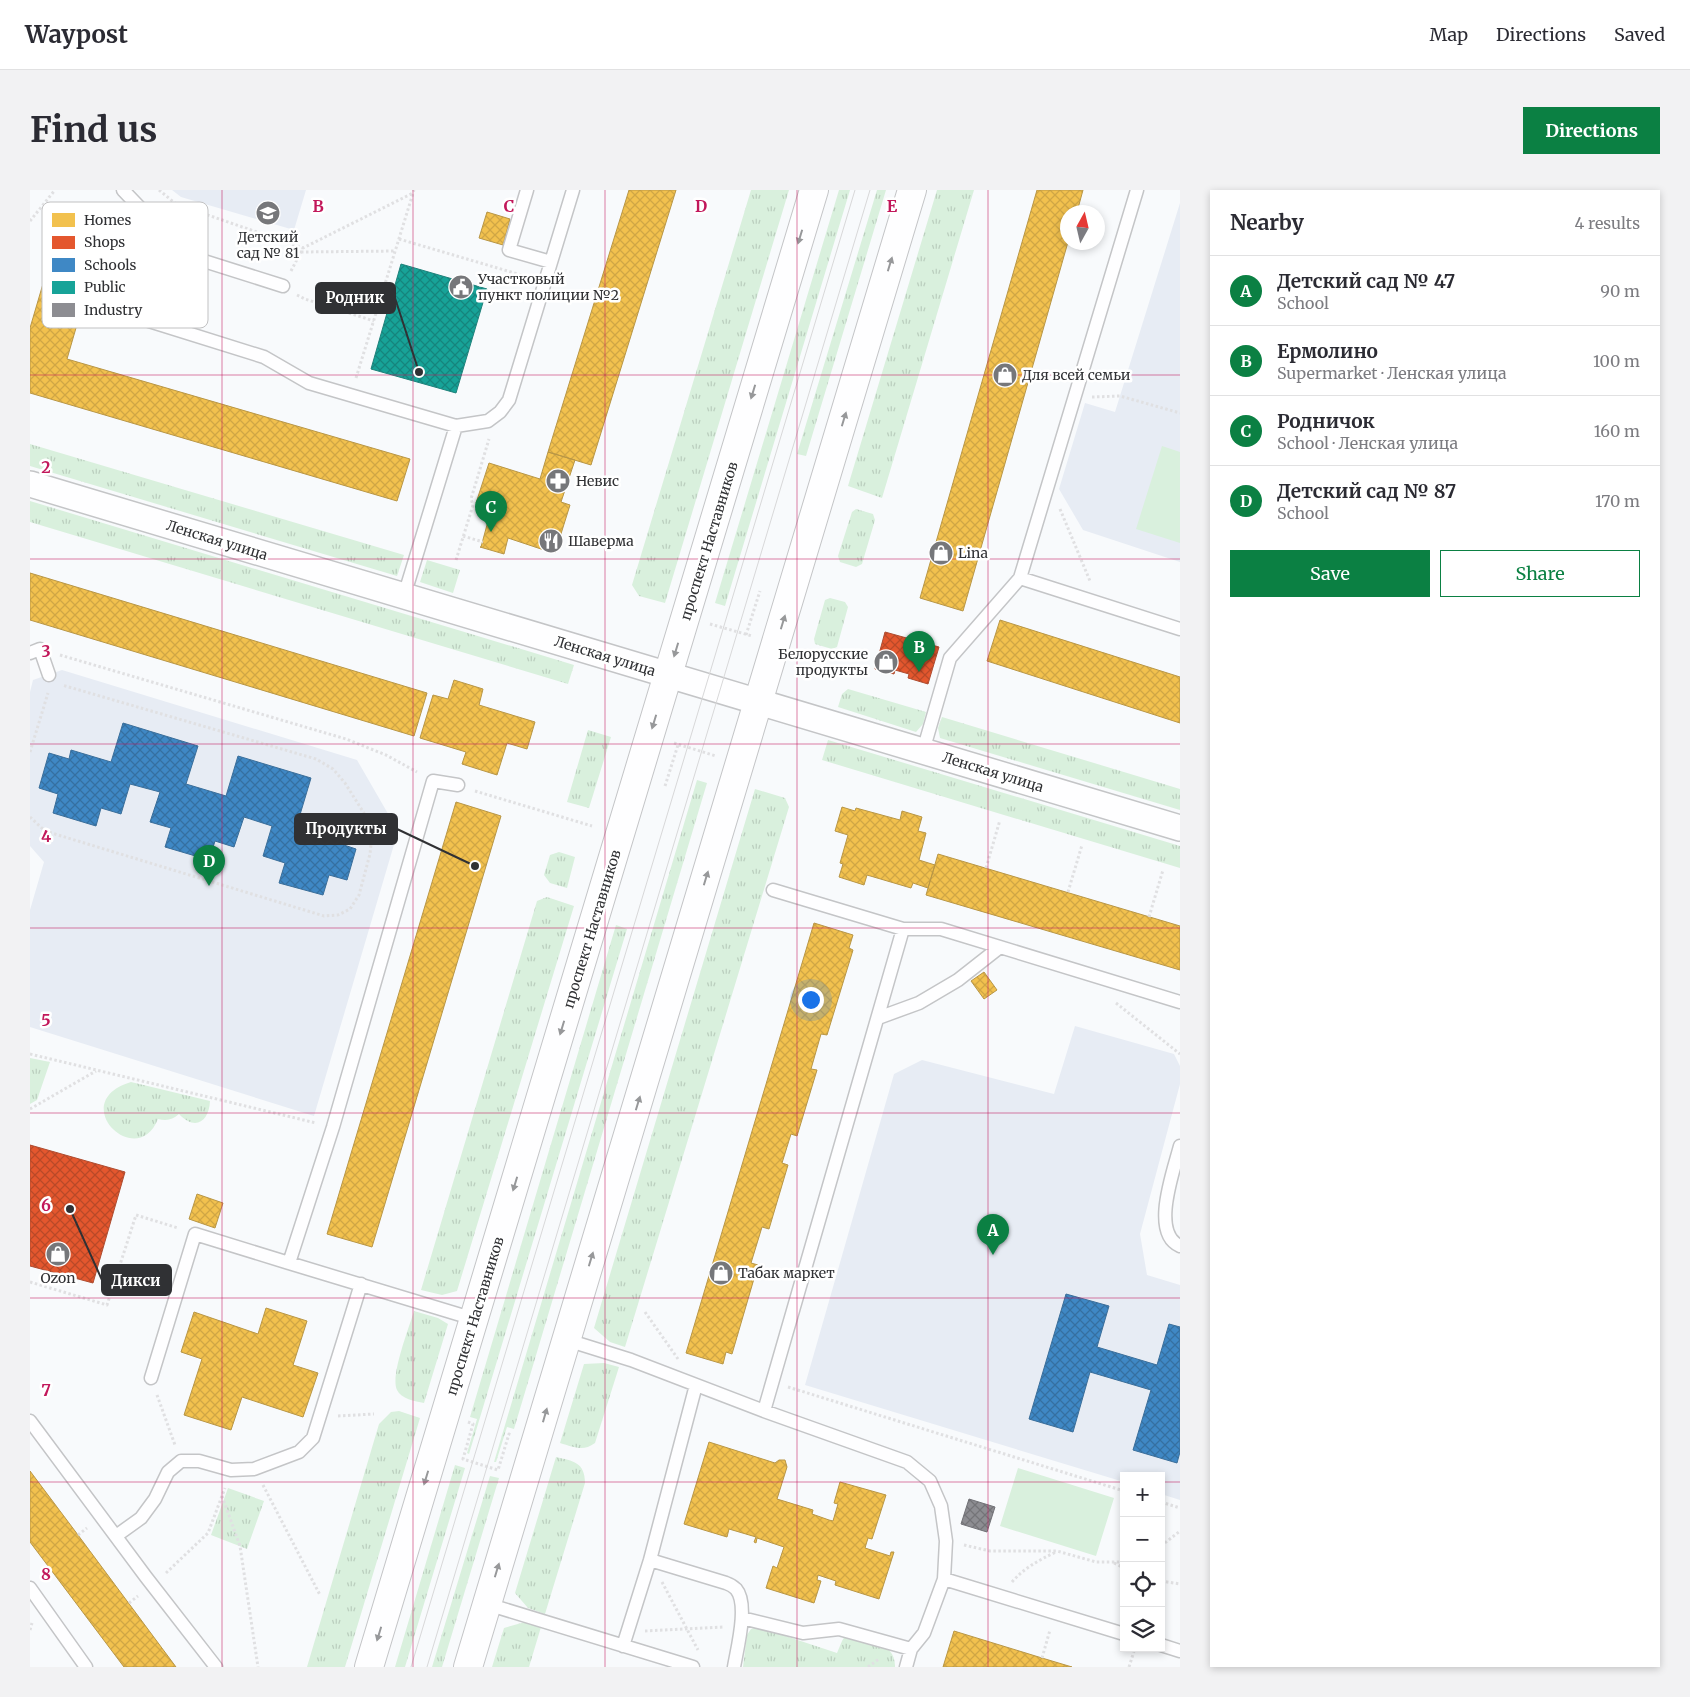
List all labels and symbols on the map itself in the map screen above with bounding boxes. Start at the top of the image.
text: B [312,196,324,216]
text: C [504,196,514,216]
text: D [695,196,707,216]
text: E [887,196,898,216]
school or university icon: Детский сад № 81 [255,200,281,226]
legend [42,202,208,328]
north arrow [1060,205,1105,250]
text: Homes [84,211,131,229]
place label: Детский сад № 81 [237,228,299,262]
one-way arrow [796,229,804,244]
text: Shops [84,233,125,251]
text: Schools [84,256,137,274]
one-way arrow [887,256,895,271]
place label: Участковый пункт полиции №2 [477,270,619,304]
public building icon: Участковый пункт полиции №2 [448,274,474,300]
text: Public [84,278,126,296]
callout: Родник [316,283,395,313]
text: Родник [326,288,385,307]
text: Industry [84,301,143,319]
shop icon: Для всей семьи [992,362,1018,388]
place label: Для всей семьи [1022,366,1131,384]
one-way arrow [749,385,757,400]
one-way arrow [840,412,848,427]
text: 2 [41,457,51,477]
street label: проспект Наставников [676,460,742,622]
pharmacy icon: Невис [545,468,571,494]
place label: Невис [576,472,619,490]
pin: C [475,491,507,532]
street label: Ленская улица [164,516,270,564]
restaurant icon: Шаверма [538,528,564,554]
place label: Шаверма [568,532,634,550]
shop icon: Lina [928,540,954,566]
place label: Lina [958,544,988,562]
one-way arrow [779,614,787,629]
pin: B [903,631,935,672]
street label: Ленская улица [552,632,658,680]
text: 3 [41,641,51,661]
one-way arrow [671,642,679,657]
place label: Белорусские продукты [778,645,868,679]
shop icon: Белорусские продукты [873,649,899,675]
one-way arrow [650,714,657,729]
street label: Ленская улица [940,748,1046,796]
callout: Продукты [295,814,397,844]
text: Продукты [305,819,387,838]
text: 4 [41,826,51,846]
pin: D [193,845,225,886]
street label: проспект Наставников [559,848,625,1010]
one-way arrow [702,871,710,886]
your location [798,987,824,1013]
text: 5 [41,1010,51,1030]
one-way arrow [557,1021,565,1036]
one-way arrow [634,1096,642,1111]
one-way arrow [510,1176,518,1191]
text: 6 [41,1195,51,1215]
pin: A [977,1214,1009,1255]
street label: проспект Наставников [442,1235,508,1397]
shop icon: Ozon [45,1241,71,1267]
one-way arrow [588,1251,596,1266]
shop icon: Табак маркет [708,1260,734,1286]
place label: Табак маркет [738,1264,835,1282]
callout: Дикси [102,1265,171,1295]
place label: Ozon [40,1269,76,1287]
text: Дикси [111,1271,161,1290]
text: 7 [41,1380,51,1400]
one-way arrow [541,1407,549,1422]
one-way arrow [422,1471,430,1486]
one-way arrow [494,1562,502,1577]
text: 8 [41,1564,51,1584]
one-way arrow [375,1626,383,1641]

